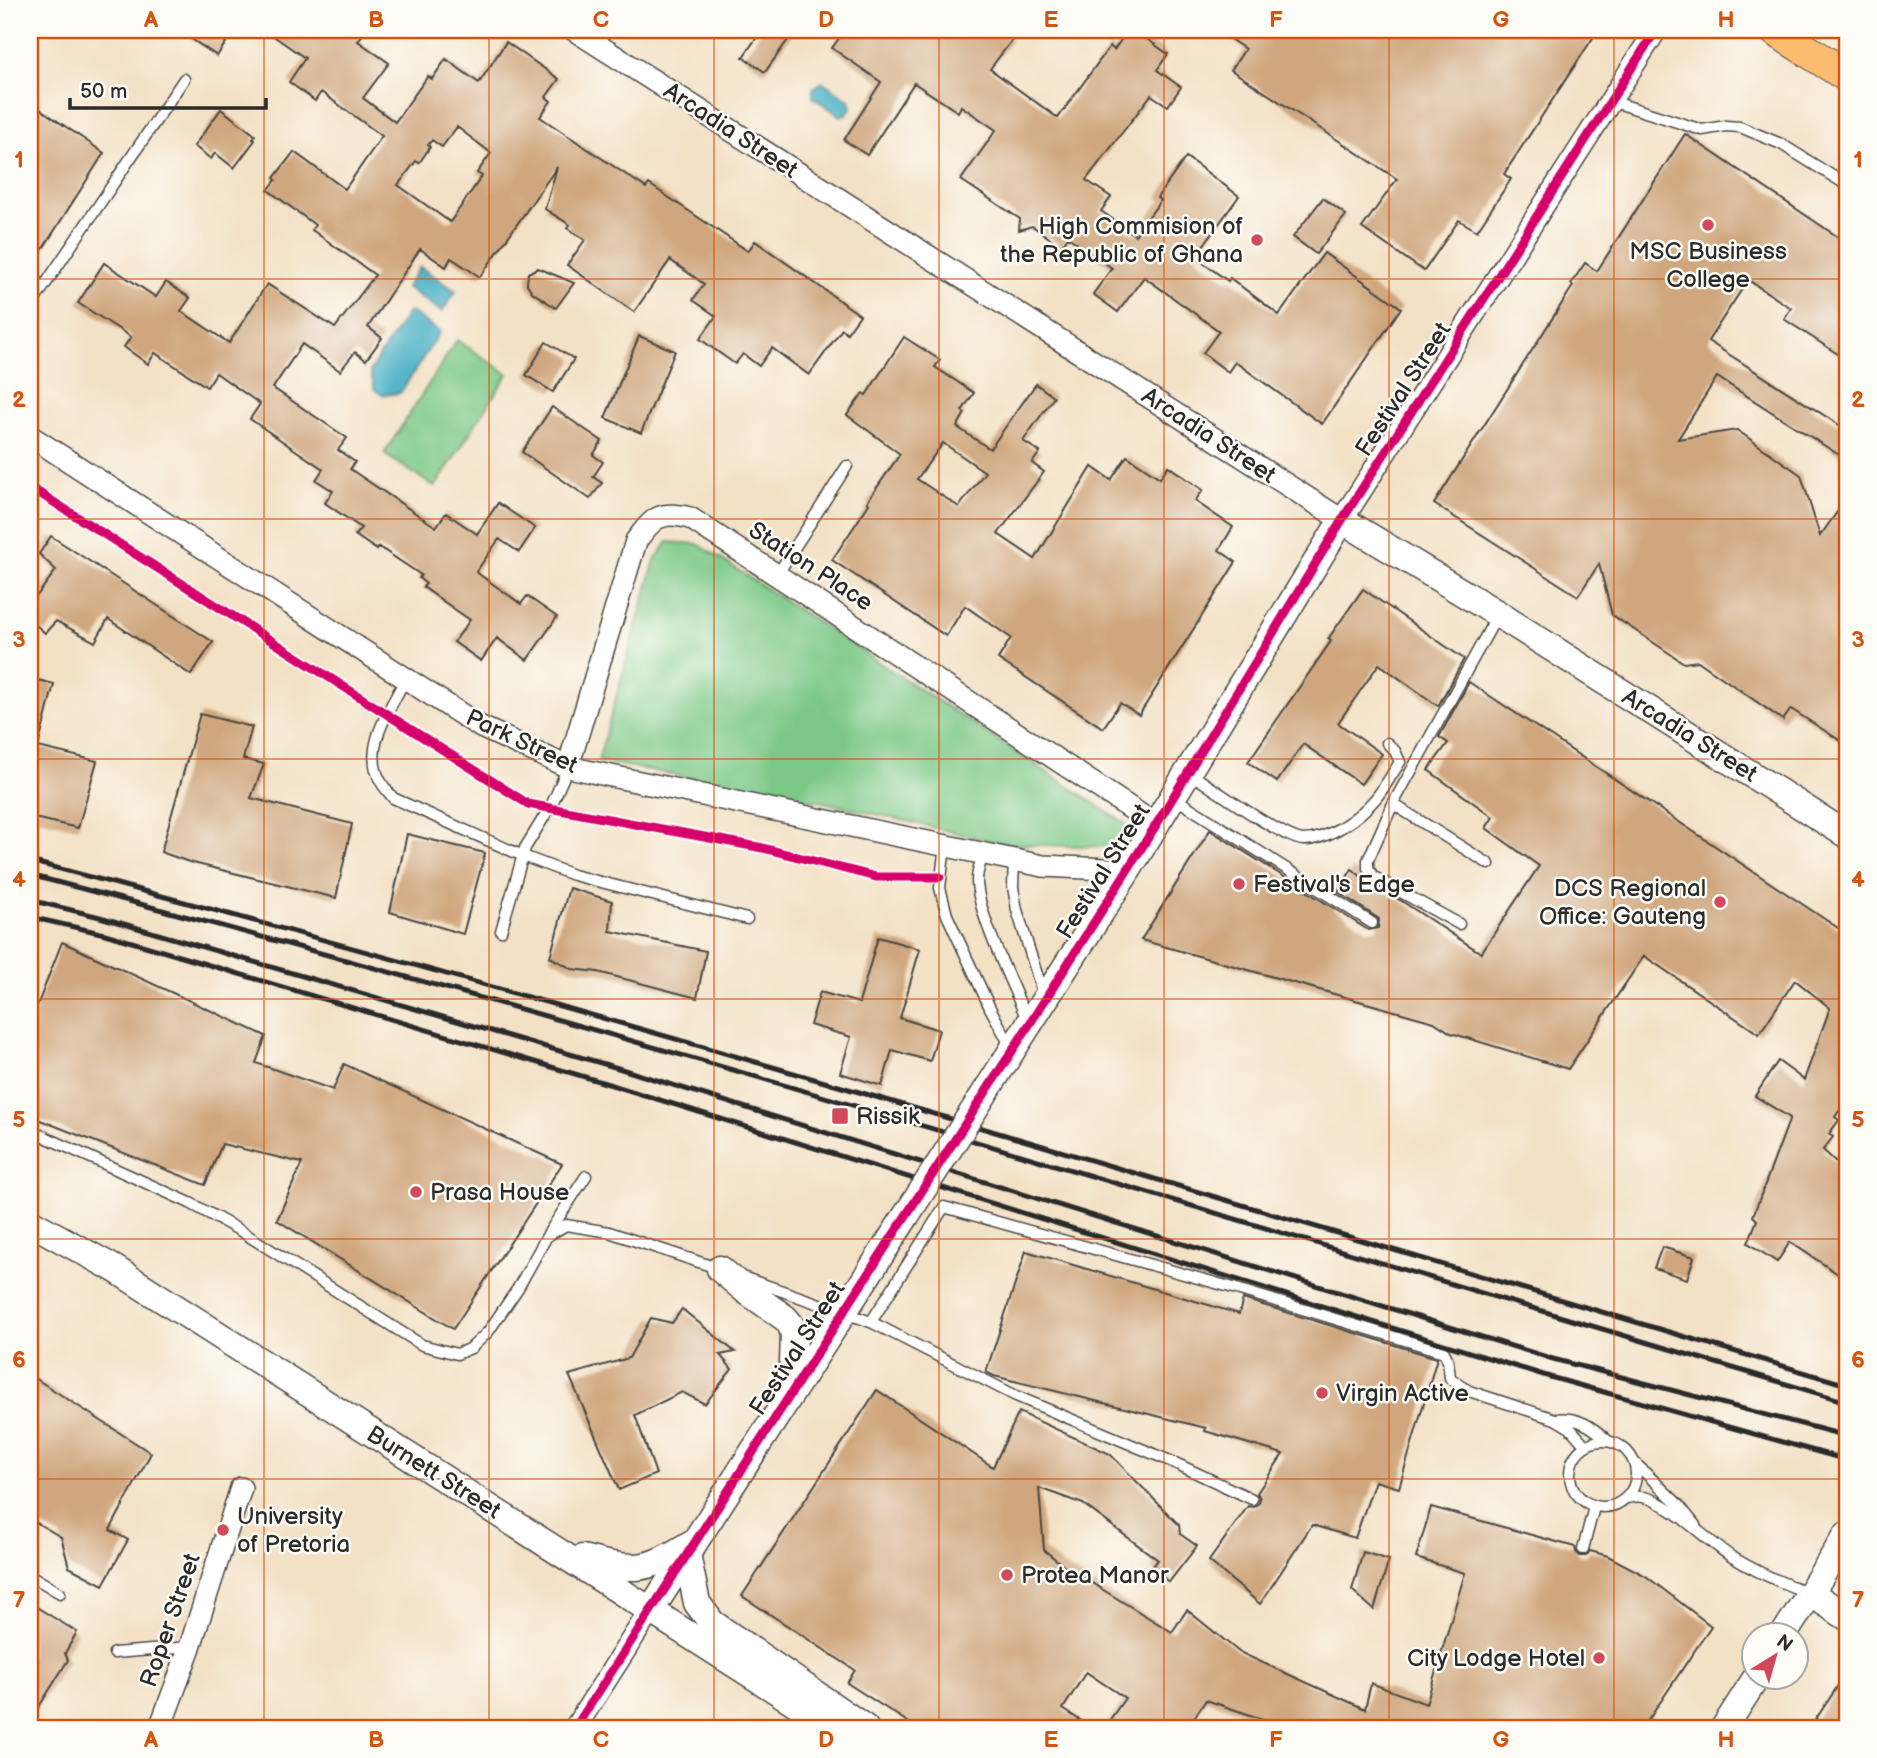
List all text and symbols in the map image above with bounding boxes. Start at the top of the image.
text: A [143,6,159,34]
text: B [368,6,384,34]
text: C [593,6,609,34]
text: D [818,6,834,34]
text: E [1044,6,1059,34]
text: F [1269,6,1283,34]
text: G [1493,6,1510,34]
text: H [1717,6,1735,34]
scale bar [70,66,266,110]
street label: Arcadia Street [658,76,804,185]
text: 50 m [80,79,127,104]
text: 1 [14,146,24,174]
text: 1 [1853,146,1863,174]
place label: High Commision of the Republic of Ghana [1000,212,1244,269]
marker: MSC Business College [1700,217,1716,233]
marker: High Commision of the Republic of Ghana [1249,232,1265,248]
place label: MSC Business College [1629,237,1787,294]
street label: Festival Street [1349,316,1458,462]
street label: Arcadia Street [1136,381,1282,490]
text: 2 [12,386,26,414]
text: 2 [1851,386,1865,414]
street label: Station Place [743,516,878,617]
text: 3 [12,626,26,654]
text: 3 [1851,626,1865,654]
street label: Arcadia Street [1617,682,1763,789]
street label: Park Street [461,703,583,780]
street label: Festival Street [1050,798,1157,944]
text: 4 [12,866,26,894]
text: 4 [1851,866,1865,894]
place label: Festival's Edge [1253,870,1415,899]
place label: DCS Regional Office: Gauteng [1539,874,1706,931]
marker: Festival's Edge [1231,876,1247,892]
marker: DCS Regional Office: Gauteng [1712,894,1728,910]
place label: Rissik [856,1102,920,1131]
text: 5 [12,1106,26,1134]
marker: Rissik [830,1106,850,1126]
text: 5 [1851,1106,1865,1134]
place label: Prasa House [430,1178,569,1207]
marker: Prasa House [408,1184,424,1200]
street label: Festival Street [743,1275,852,1421]
text: 6 [12,1346,26,1374]
text: 6 [1851,1346,1865,1374]
place label: Virgin Active [1336,1379,1469,1408]
marker: Virgin Active [1314,1385,1330,1401]
street label: Burnett Street [361,1420,507,1526]
place label: University of Pretoria [237,1502,350,1559]
marker: University of Pretoria [215,1522,231,1538]
street label: Roper Street [134,1549,207,1691]
place label: Protea Manor [1021,1561,1169,1590]
marker: Protea Manor [999,1567,1015,1583]
text: 7 [13,1586,26,1614]
text: 7 [1852,1586,1865,1614]
north arrow [1741,1622,1811,1692]
text: N [1772,1630,1797,1657]
place label: City Lodge Hotel [1407,1644,1585,1673]
marker: City Lodge Hotel [1591,1650,1607,1666]
text: A [143,1726,159,1754]
text: B [368,1726,384,1754]
text: C [593,1726,609,1754]
text: D [818,1726,834,1754]
text: E [1044,1726,1059,1754]
text: F [1269,1726,1283,1754]
text: G [1493,1726,1510,1754]
text: H [1717,1726,1735,1754]

